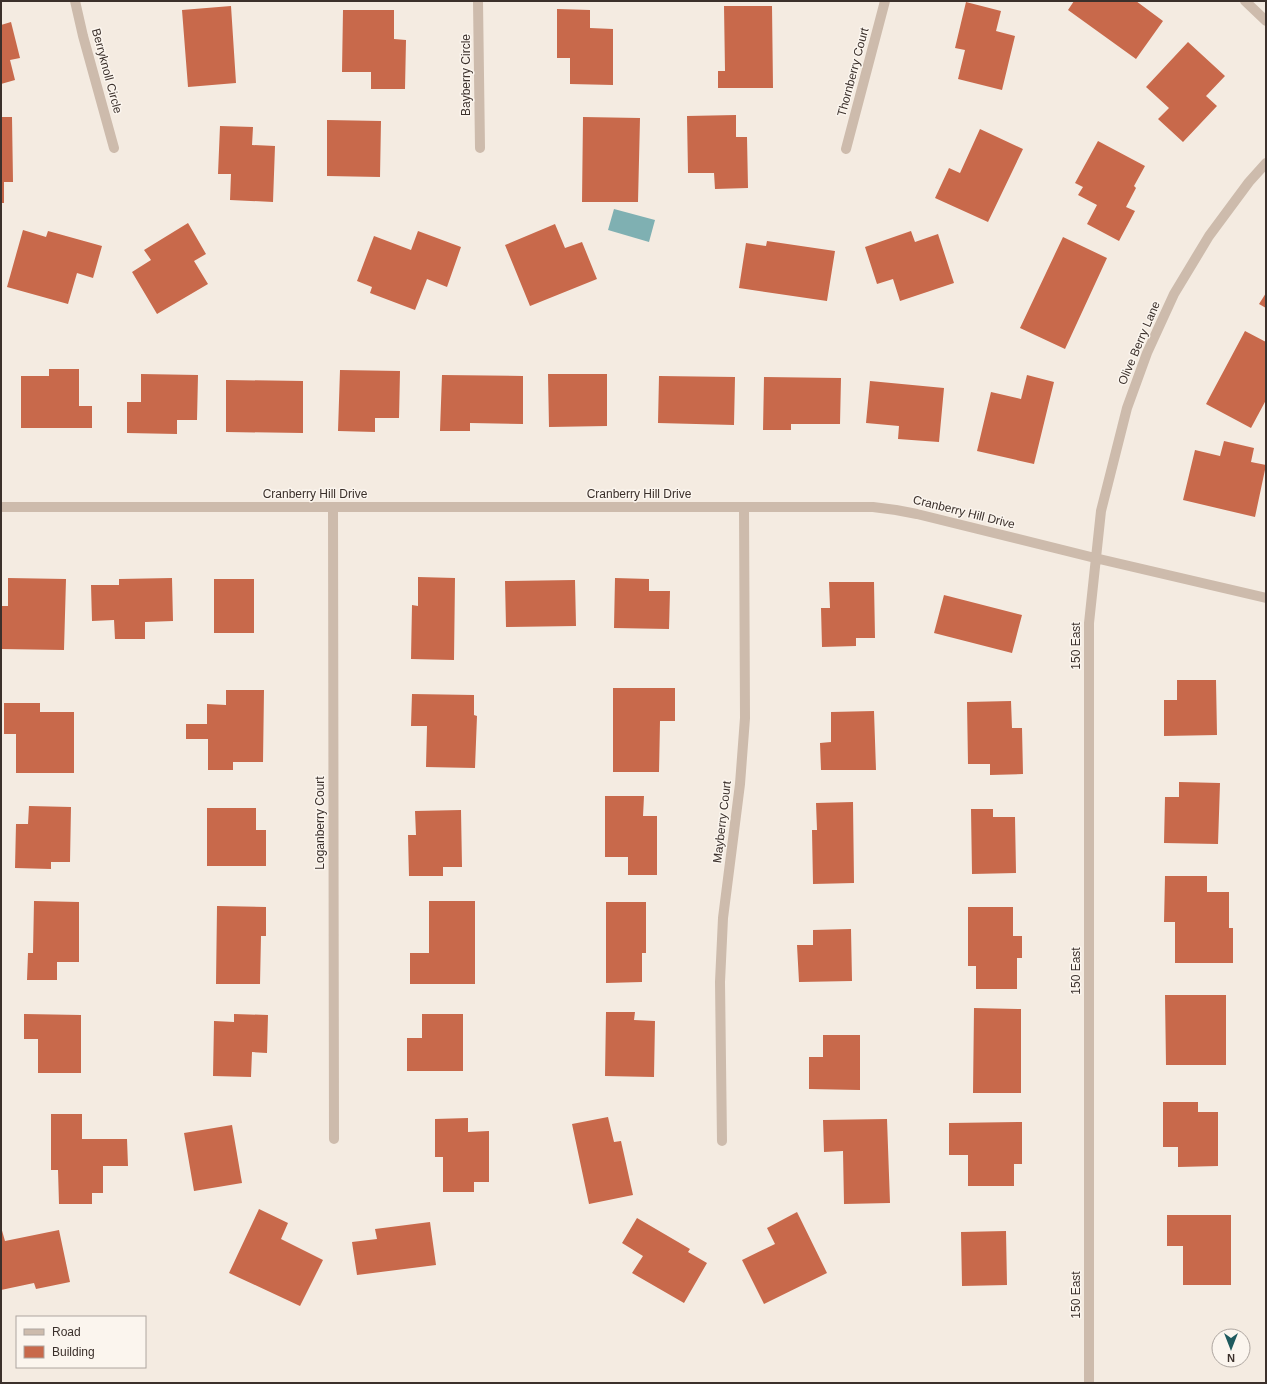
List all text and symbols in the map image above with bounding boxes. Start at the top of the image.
street label: Thornberry Court [834,25,872,118]
street label: Berryknoll Circle [89,27,125,115]
street label: Bayberry Circle [459,34,473,116]
street label: Olive Berry Lane [1115,299,1163,387]
street label: Cranberry Hill Drive [263,487,368,501]
street label: Cranberry Hill Drive [587,487,692,501]
street label: Cranberry Hill Drive [912,493,1017,532]
street label: 150 East [1069,622,1083,670]
street label: Loganberry Court [313,776,327,870]
street label: Mayberry Court [710,779,734,864]
street label: 150 East [1069,947,1083,995]
street label: 150 East [1069,1271,1083,1319]
legend [16,1316,146,1368]
text: Road [52,1325,81,1339]
north arrow [1211,1328,1251,1368]
text: Building [52,1345,95,1359]
text: N [1227,1352,1235,1364]

